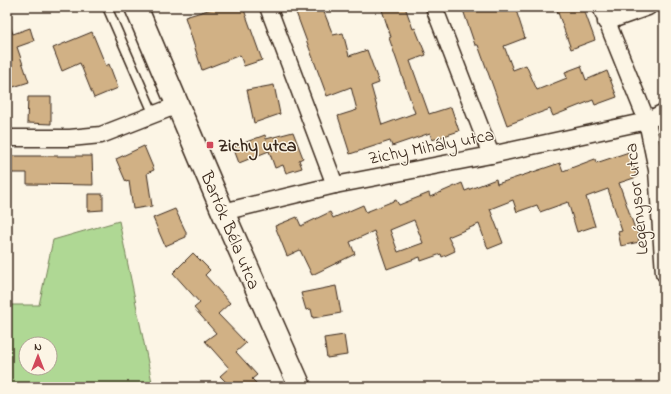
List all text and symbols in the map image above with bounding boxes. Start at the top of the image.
street label: Zichy Mihály utca [366,123,497,173]
place label: Zichy utca [218,134,297,161]
marker: Zichy utca [205,140,215,150]
street label: Legénysor utca [619,141,658,256]
street label: Bartók Béla utca [192,167,266,294]
north arrow [18,336,58,376]
text: N [34,339,42,355]

